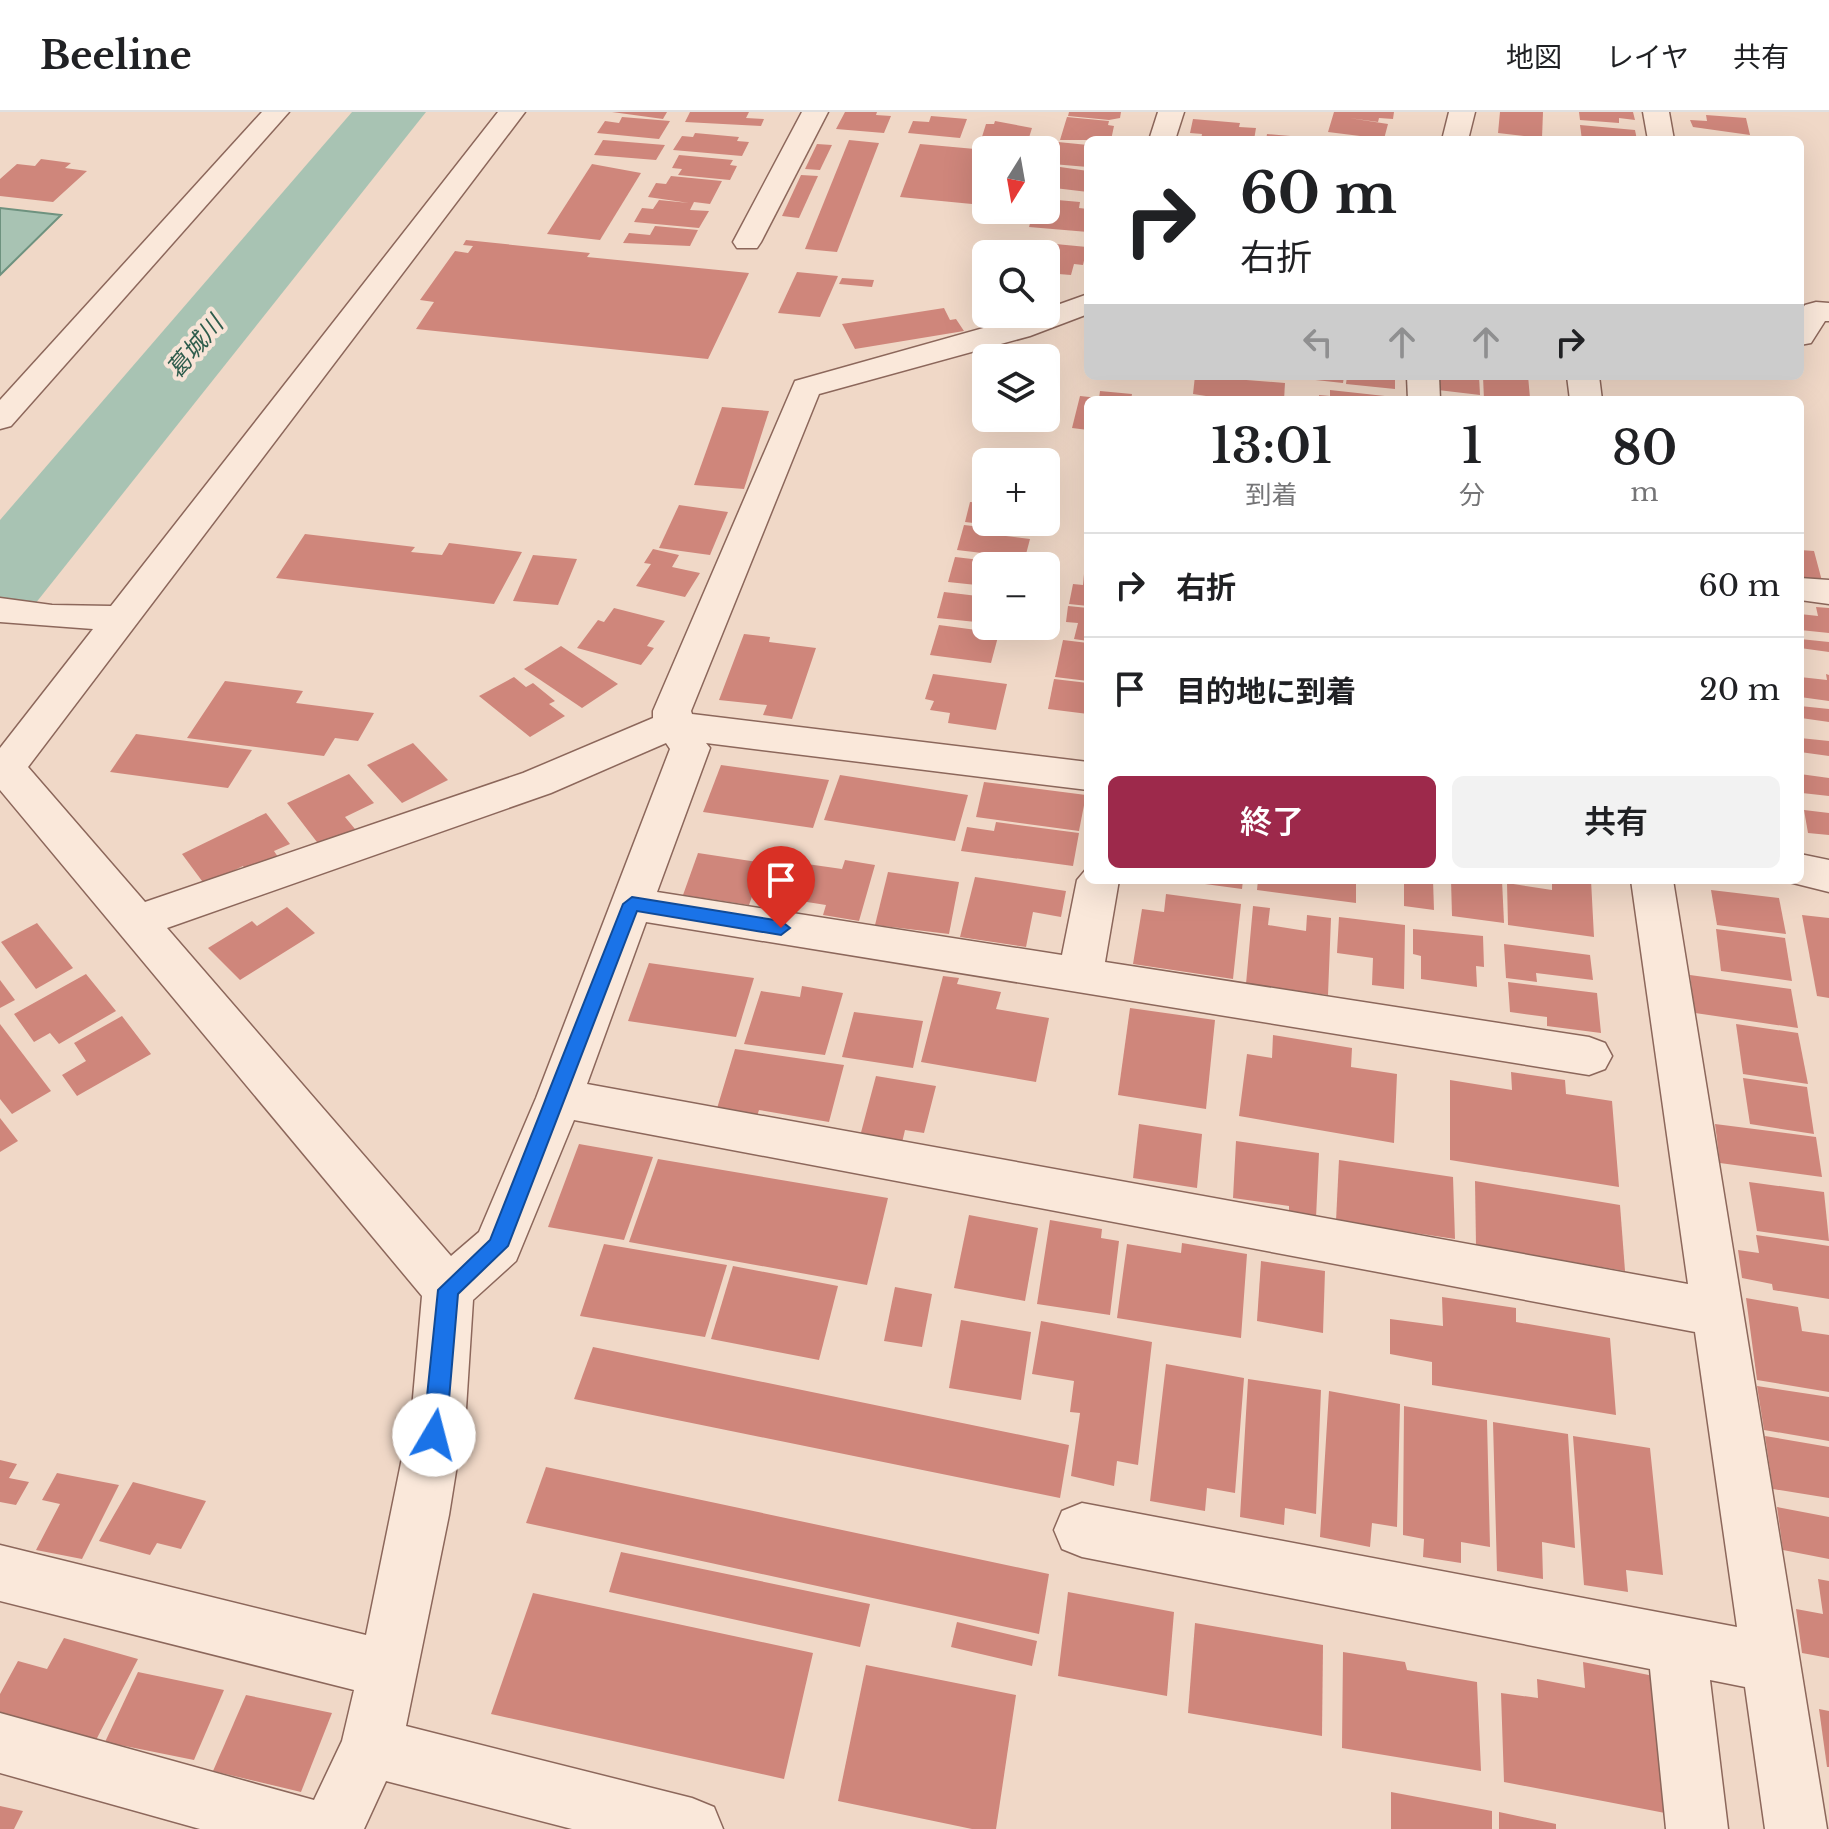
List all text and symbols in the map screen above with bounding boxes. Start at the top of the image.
text: Beeline [40,32,192,79]
text: 地図 [1506,40,1562,75]
text: レイヤ [1606,40,1689,75]
text: 共有 [1733,40,1789,75]
north arrow [972,136,1060,224]
map controls [972,136,1060,640]
text: 60 m [1240,159,1397,228]
icon: right [1108,168,1212,272]
text: 右折 [1240,235,1312,280]
button: search [972,240,1060,328]
water label: 葛城川 [160,307,231,384]
icon: left [1296,320,1340,364]
icon: ahead [1380,320,1424,364]
icon: ahead [1464,320,1508,364]
icon: right [1548,320,1592,364]
button: layers [972,344,1060,432]
text: 13:01 [1211,416,1332,476]
text: 1 [1461,416,1483,476]
text: 80 [1612,418,1677,478]
button: + [972,448,1060,536]
text: m [1631,476,1658,508]
text: 到着 [1245,479,1297,511]
text: 分 [1459,479,1485,511]
button: − [972,552,1060,640]
icon: right [1108,563,1152,607]
text: 60 m [1698,567,1780,604]
text: 右折 [1176,569,1236,606]
icon: arrive [1108,667,1152,711]
text: 20 m [1699,671,1780,708]
text: 目的地に到着 [1176,673,1356,710]
button: 終了 [1108,776,1436,868]
button: 共有 [1452,776,1780,868]
pin [747,846,815,928]
icon: arrive [759,858,803,902]
position arrow [392,1393,476,1477]

